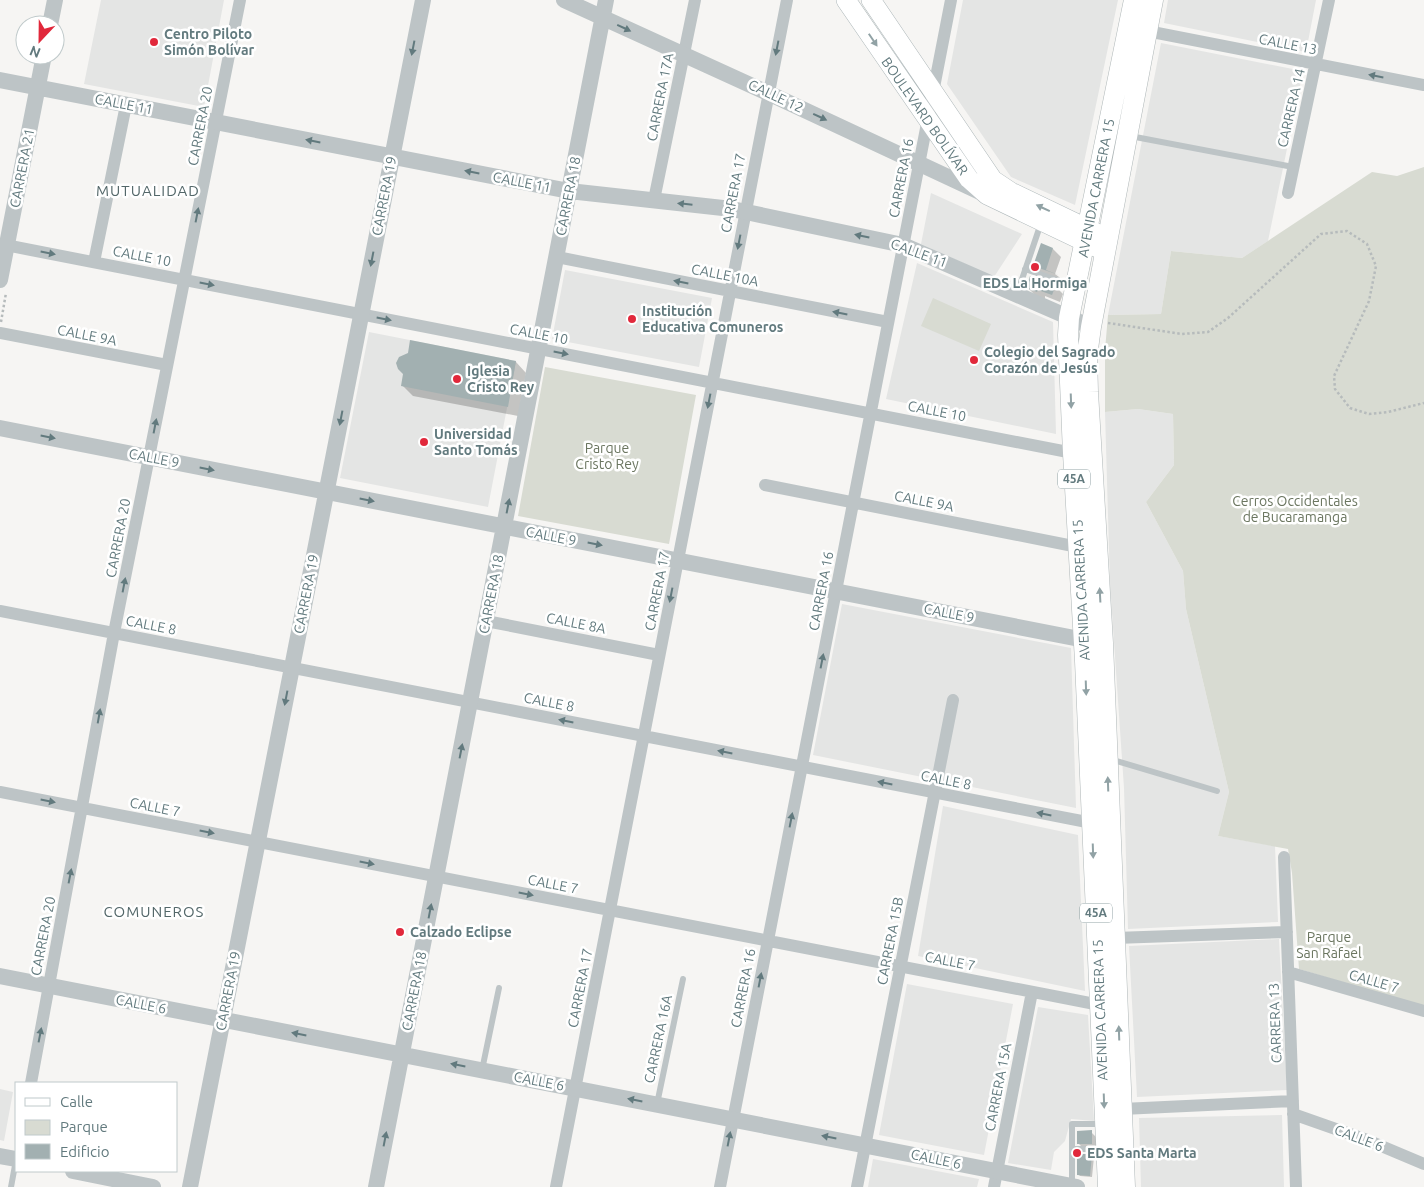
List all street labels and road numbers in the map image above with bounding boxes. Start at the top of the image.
street label: CALLE 13 [1257,31,1319,57]
street label: CARRERA 17A [644,51,676,143]
street label: BOULEVARD BOLÍVAR [878,54,973,178]
street label: CARRERA 14 [1274,67,1308,149]
street label: CALLE 12 [746,76,806,116]
street label: CARRERA 20 [184,85,216,167]
street label: CALLE 11 [93,91,155,117]
street label: AVENIDA CARRERA 15 [1075,117,1117,259]
street label: CARRERA 21 [6,127,38,209]
street label: CARRERA 16 [885,137,917,219]
street label: CARRERA 17 [717,152,749,234]
street label: CARRERA 19 [368,155,400,237]
street label: CARRERA 18 [552,155,584,237]
street label: CALLE 11 [491,169,553,195]
street label: CALLE 11 [888,235,950,271]
street label: CALLE 10 [111,243,173,270]
street label: CALLE 10A [690,261,760,289]
street label: CALLE 9A [56,321,118,349]
street label: CALLE 10 [508,321,570,348]
street label: CALLE 10 [906,398,968,425]
street label: CALLE 9 [127,445,181,471]
road number: 45A [1058,469,1090,488]
street label: CALLE 9A [893,487,955,515]
street label: CARRERA 20 [102,497,134,579]
street label: AVENIDA CARRERA 15 [1069,519,1093,661]
street label: CALLE 9 [524,523,578,549]
street label: CARRERA 17 [641,550,673,632]
street label: CARRERA 16 [805,550,837,632]
street label: CARRERA 19 [290,553,322,635]
street label: CARRERA 18 [475,553,507,635]
street label: CALLE 9 [922,600,976,626]
street label: CALLE 8A [545,609,607,637]
street label: CALLE 8 [124,612,178,638]
street label: CALLE 8 [522,689,576,715]
street label: CALLE 8 [919,767,973,793]
street label: CALLE 7 [128,794,182,820]
street label: CALLE 7 [526,871,580,897]
street label: CARRERA 20 [27,895,59,977]
street label: CARRERA 15B [874,895,906,986]
road number: 45A [1080,904,1112,922]
street label: AVENIDA CARRERA 15 [1090,939,1110,1081]
street label: CARRERA 17 [564,947,596,1029]
street label: CARRERA 16 [727,947,759,1029]
street label: CALLE 7 [923,948,977,974]
street label: CARRERA 19 [212,950,244,1032]
street label: CARRERA 18 [398,950,430,1032]
street label: CALLE 7 [1347,966,1401,996]
street label: CARRERA 13 [1266,982,1284,1064]
street label: CALLE 6 [114,991,168,1017]
street label: CARRERA 16A [641,993,675,1085]
street label: CARRERA 15A [982,1041,1014,1133]
street label: CALLE 6 [512,1068,566,1094]
street label: CALLE 6 [1332,1121,1386,1155]
street label: CALLE 6 [909,1146,963,1172]

